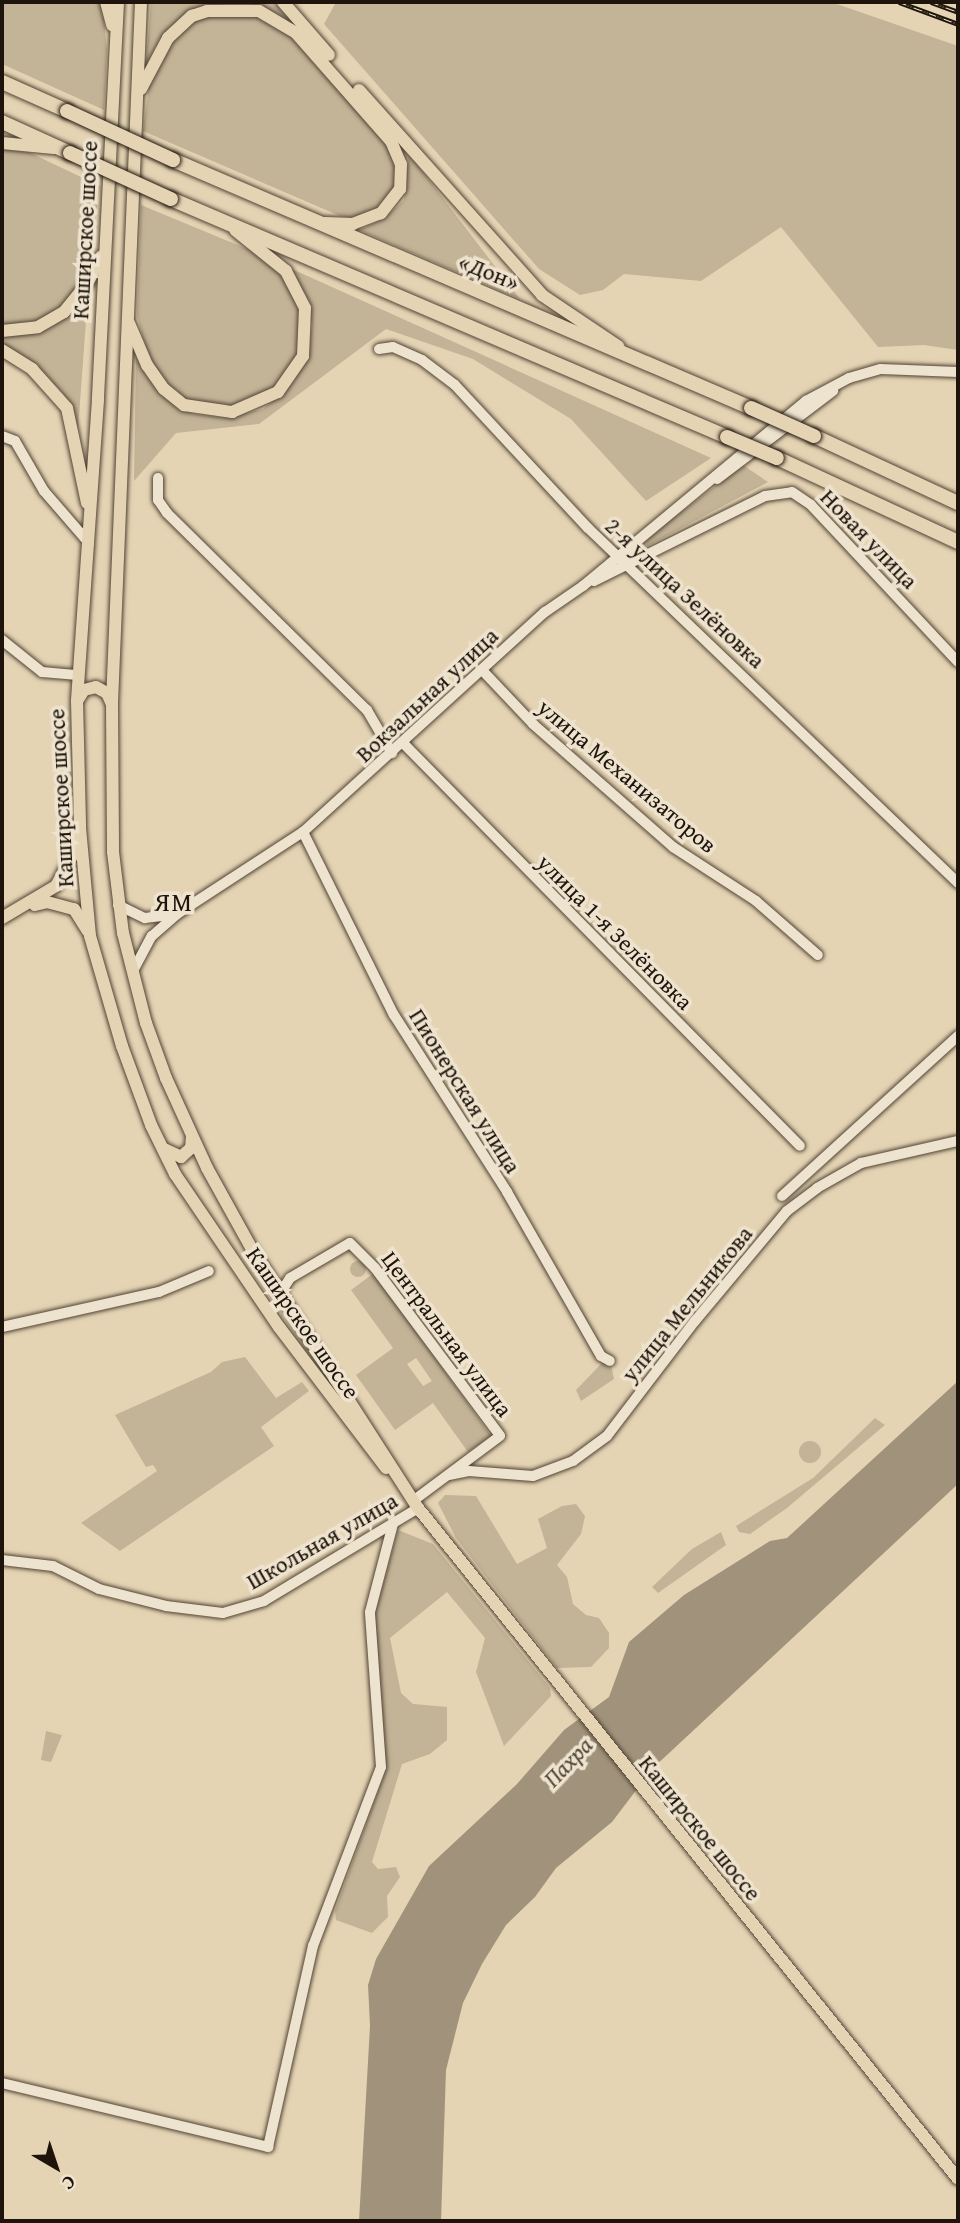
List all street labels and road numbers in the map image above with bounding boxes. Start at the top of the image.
street label: Каширское шоссе [67,140,103,320]
street label: «Дон» [455,247,523,297]
street label: Новая улица [815,483,923,595]
street label: 2-я улица Зелёновка [599,512,771,674]
street label: Вокзальная улица [350,622,504,768]
street label: улица Механизаторов [532,693,722,859]
street label: Каширское шоссе [43,708,79,888]
street label: улица 1-я Зелёновка [532,849,698,1015]
street label: Пионерская улица [403,1004,527,1178]
street label: улица Мельникова [616,1221,758,1387]
street label: Каширское шоссе [240,1242,366,1404]
street label: Центральная улица [376,1246,518,1422]
street label: Школьная улица [242,1487,402,1595]
street label: Каширское шоссе [633,1750,767,1906]

